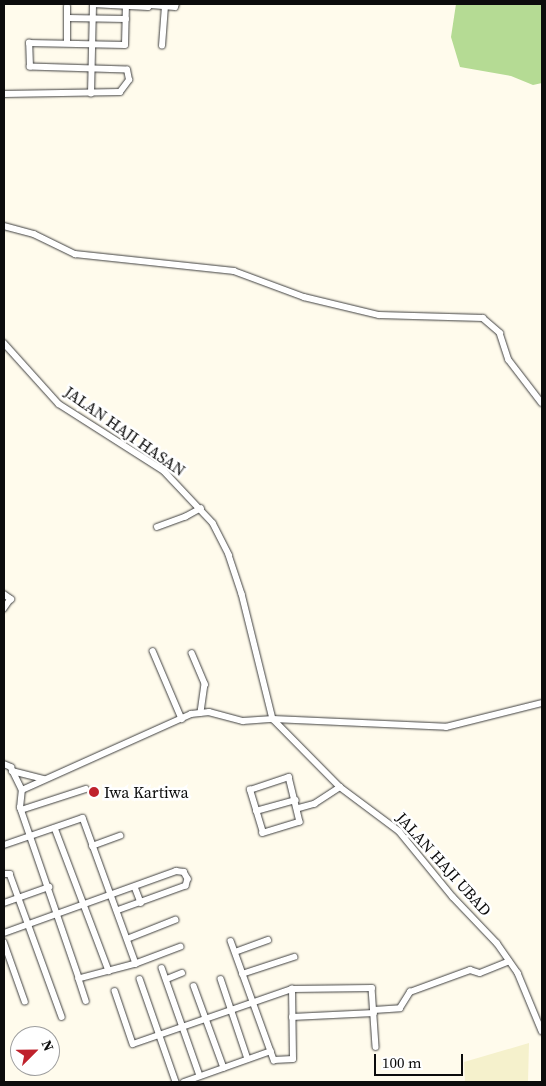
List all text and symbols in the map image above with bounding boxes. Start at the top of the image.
street label: JALAN HAJI HASAN [61,382,189,480]
place label: Iwa Kartiwa [104,782,189,802]
marker: Iwa Kartiwa [88,786,100,798]
street label: JALAN HAJI UBAD [392,808,496,920]
north arrow [10,1026,60,1076]
text: N [37,1037,59,1054]
scale bar [376,1044,465,1076]
text: 100 m [382,1052,422,1073]

